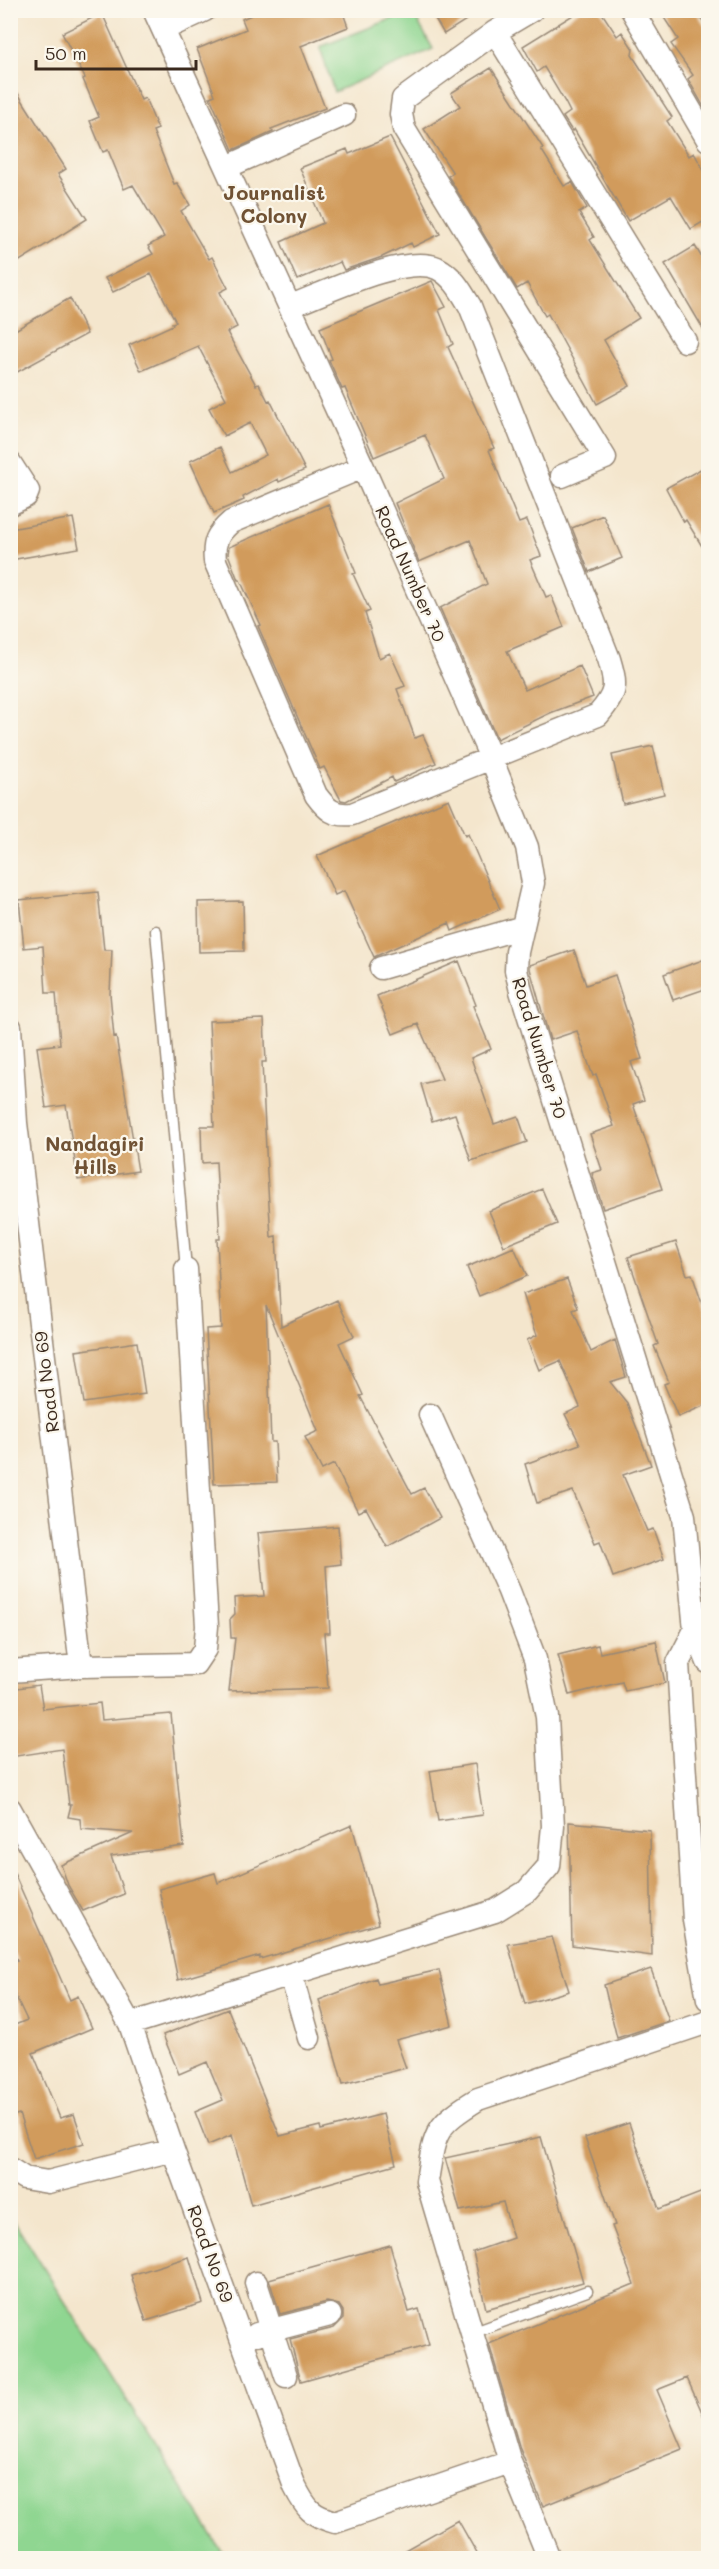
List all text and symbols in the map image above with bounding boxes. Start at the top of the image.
scale bar [36,33,196,71]
text: 50 m [45,41,87,65]
district label: Journalist Colony [223,179,325,228]
street label: Road Number 70 [370,502,452,645]
street label: Road Number 70 [507,974,573,1121]
district label: Nandagiri Hills [45,1130,145,1179]
street label: Road No 69 [28,1330,64,1434]
street label: Road No 69 [182,2202,240,2306]

